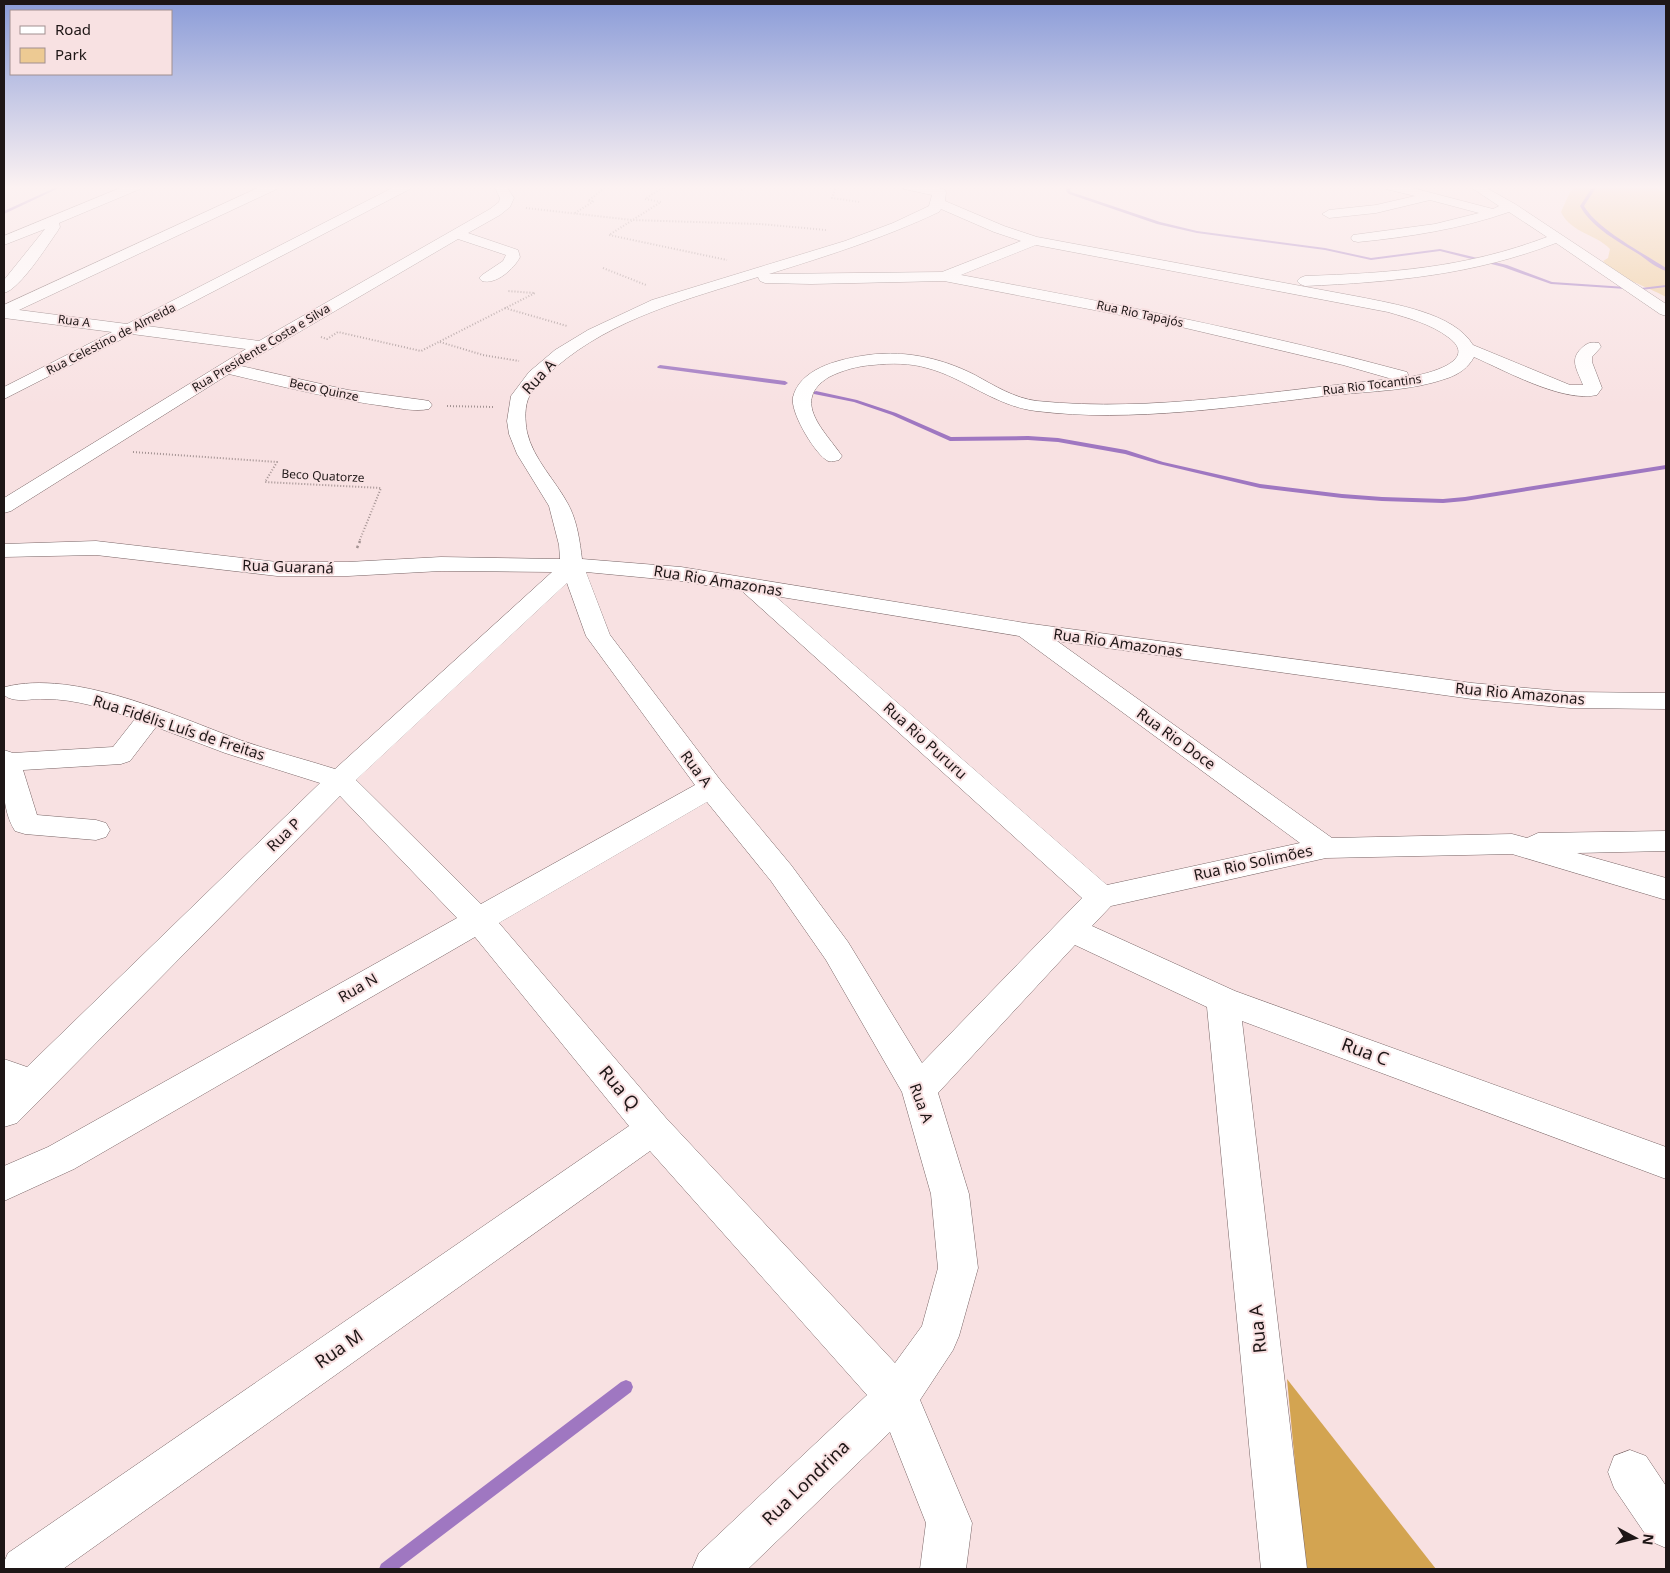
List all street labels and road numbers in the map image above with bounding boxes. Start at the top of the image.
street label: Rua Rio Tapajós [1095,296,1185,331]
street label: Rua Celestino de Almeida [43,298,178,379]
street label: Rua Presidente Costa e Silva [188,299,333,396]
street label: Rua A [57,310,92,331]
street label: Rua A [517,354,560,398]
street label: Rua Rio Tocantins [1322,370,1422,399]
street label: Beco Quinze [288,374,361,405]
street label: Beco Quatorze [281,465,365,486]
street label: Rua Guaraná [242,554,334,578]
street label: Rua Rio Amazonas [652,560,784,600]
street label: Rua Rio Amazonas [1052,623,1184,661]
street label: Rua Rio Amazonas [1454,677,1586,709]
street label: Rua Fidélis Luís de Freitas [91,690,268,764]
street label: Rua Rio Pururu [879,697,972,783]
street label: Rua Rio Doce [1133,703,1220,774]
street label: Rua A [677,746,717,791]
street label: Rua P [262,813,305,855]
street label: Rua Rio Solimões [1192,840,1314,884]
street label: Rua N [334,968,381,1006]
street label: Rua C [1338,1031,1392,1071]
street label: Rua Q [594,1060,645,1115]
street label: Rua A [906,1080,938,1125]
street label: Rua A [1242,1303,1271,1355]
street label: Rua M [310,1323,367,1373]
street label: Rua Londrina [756,1434,854,1530]

